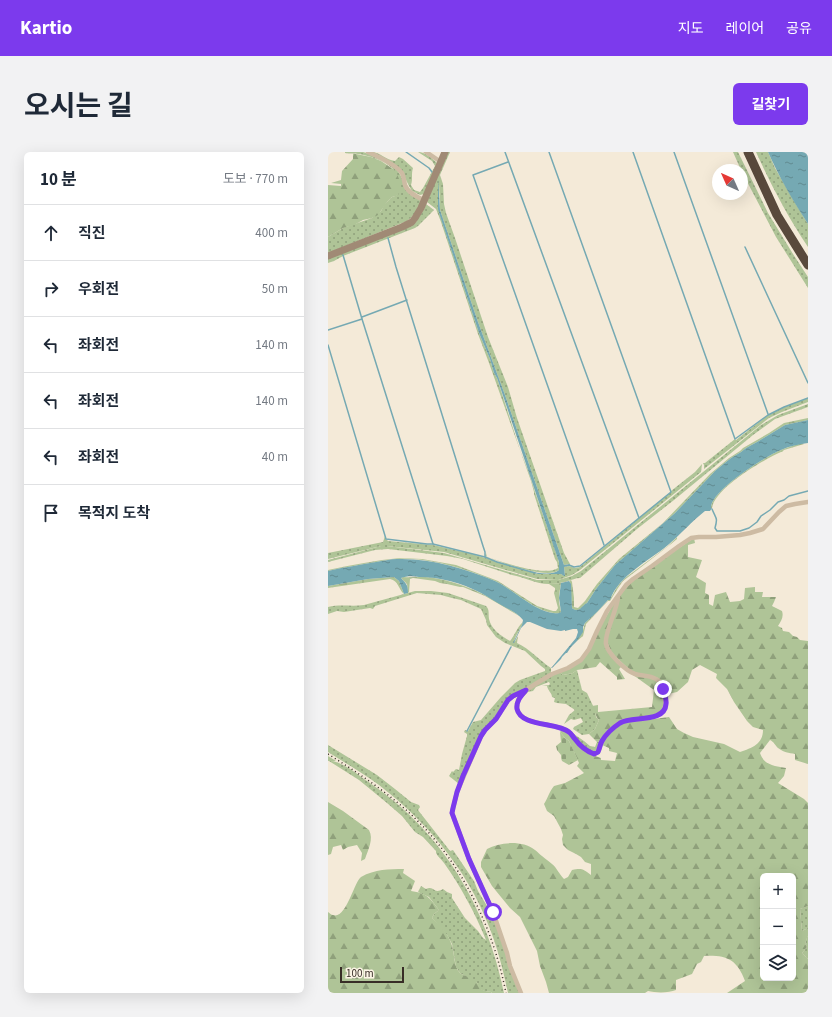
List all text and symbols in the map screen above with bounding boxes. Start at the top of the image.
text: Kartio [20,15,72,42]
text: 지도 [678,19,704,39]
text: 레이어 [726,19,764,39]
text: 공유 [786,19,812,39]
button: 길찾기 [733,83,808,125]
text: 오시는 길 [24,86,133,126]
north arrow [712,164,748,200]
text: 10 분 [40,168,77,192]
text: 도보 · 770 m [223,170,288,188]
icon: ahead [40,222,62,244]
text: 직진 [78,223,106,244]
text: 400 m [255,224,288,242]
icon: right [40,278,62,300]
text: 우회전 [78,279,119,300]
text: 50 m [262,280,288,298]
icon: left [40,334,62,356]
text: 좌회전 [78,335,119,356]
text: 140 m [255,336,288,354]
icon: left [40,390,62,412]
text: 좌회전 [78,391,119,412]
text: 140 m [255,392,288,410]
icon: left [40,446,62,468]
text: 좌회전 [78,447,119,468]
text: 40 m [262,448,288,466]
icon: arrive [40,502,62,524]
text: 목적지 도착 [78,503,150,524]
route end [654,680,672,698]
map controls [760,873,796,981]
button: + [760,873,796,909]
route start [484,903,502,921]
button: − [760,909,796,945]
button: layers [760,945,796,981]
scale bar [340,965,404,984]
text: 100 m [346,966,374,981]

